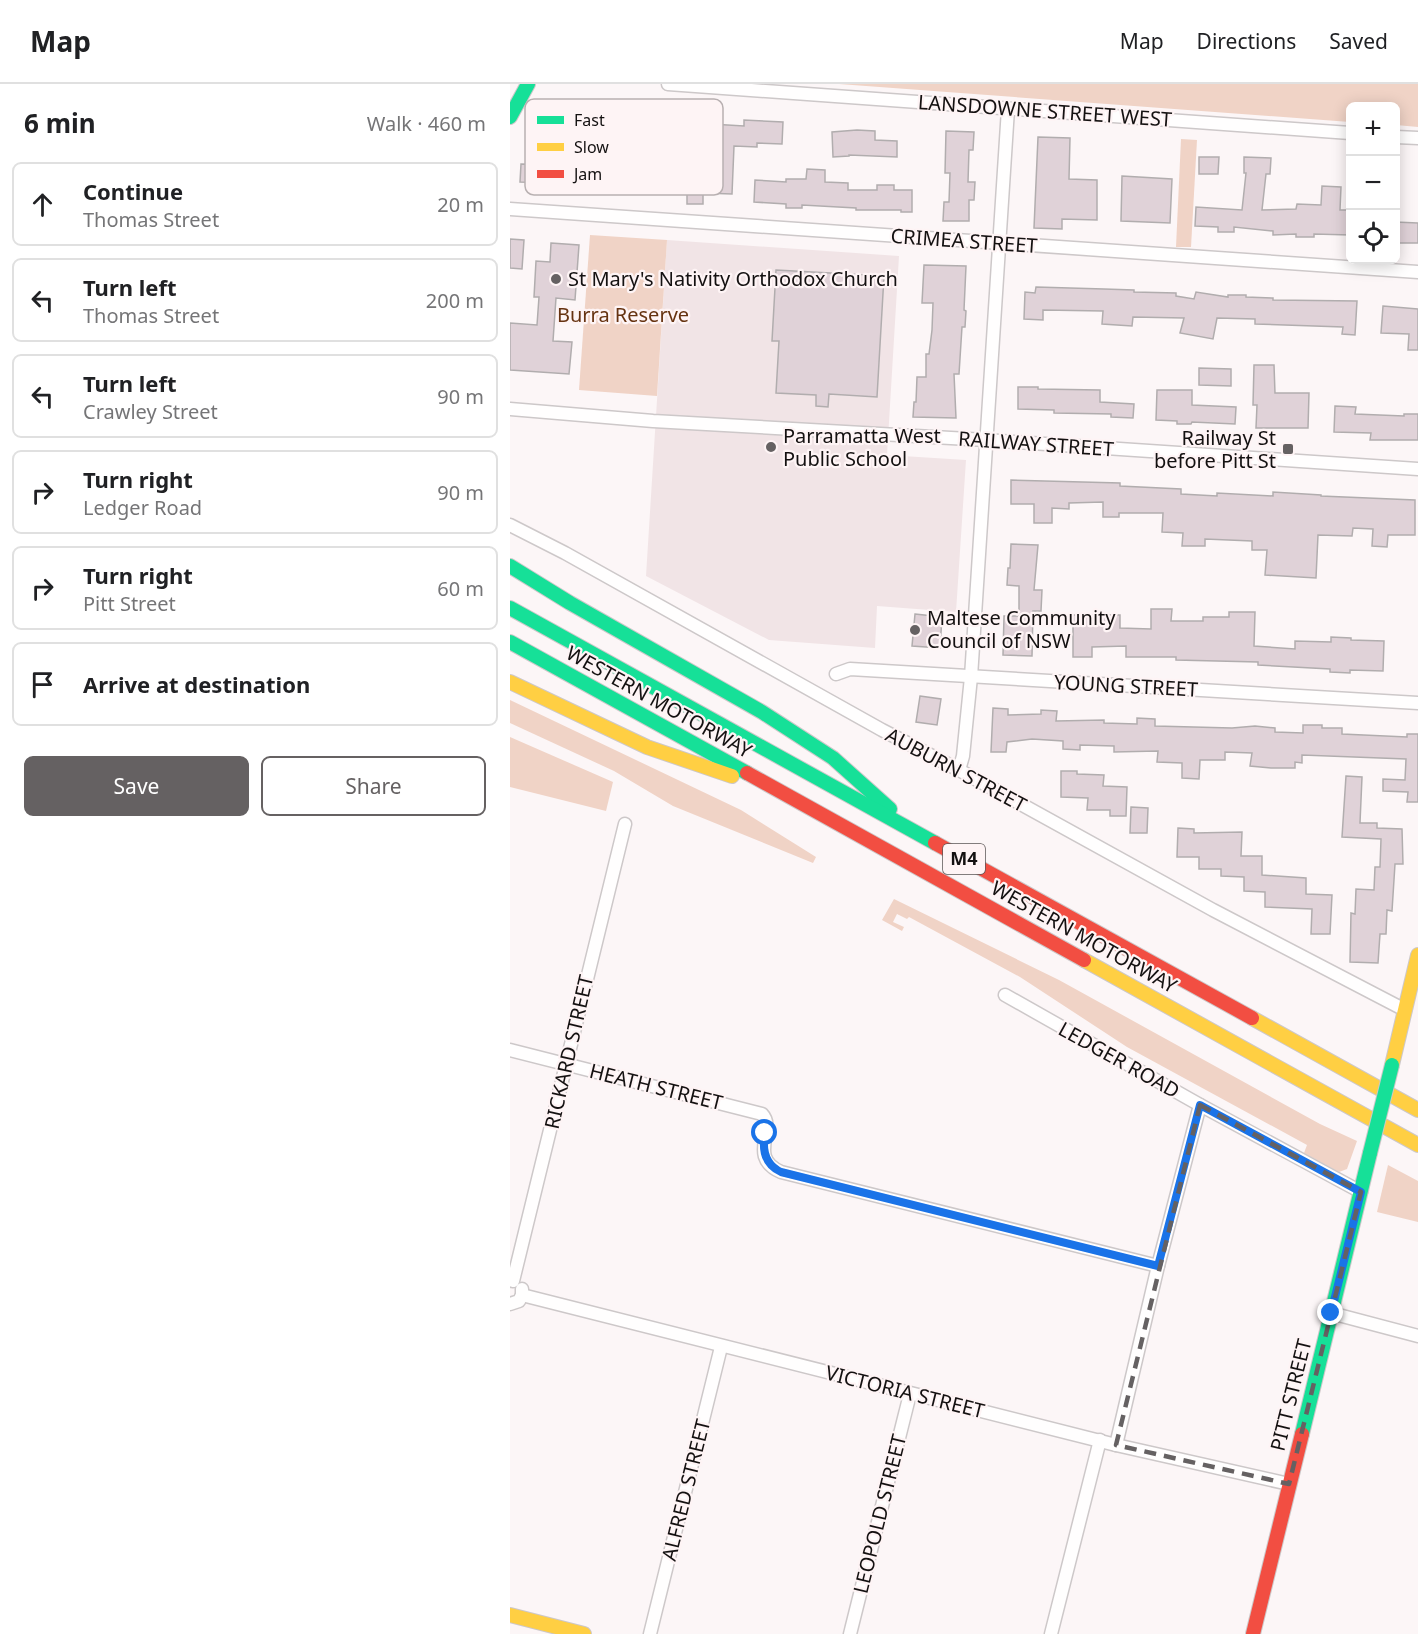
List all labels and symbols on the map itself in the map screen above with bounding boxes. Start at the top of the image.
street label: LANSDOWNE STREET WEST [917,88,1173,133]
legend [525,99,723,195]
text: Fast [574,109,605,131]
text: Slow [574,136,609,158]
text: Jam [572,163,602,185]
street label: CRIMEA STREET [890,222,1038,259]
place label: St Mary's Nativity Orthodox Church [568,265,898,292]
marker: St Mary's Nativity Orthodox Church [549,272,563,286]
park label: Burra Reserve [557,301,689,328]
place label: Parramatta West Public School [783,422,941,472]
place label: Railway St before Pitt St [1154,424,1276,474]
street label: RAILWAY STREET [957,425,1115,462]
marker: Parramatta West Public School [764,440,778,454]
marker: Railway St before Pitt St [1281,442,1295,456]
place label: Maltese Community Council of NSW [927,604,1116,654]
marker: Maltese Community Council of NSW [908,623,922,637]
street label: WESTERN MOTORWAY [562,639,758,764]
street label: YOUNG STREET [1053,668,1199,703]
street label: AUBURN STREET [881,721,1031,818]
road number: M4 [943,844,985,874]
street label: WESTERN MOTORWAY [987,874,1183,999]
street label: RICKARD STREET [538,972,599,1131]
street label: LEDGER ROAD [1054,1015,1185,1104]
street label: HEATH STREET [587,1057,726,1116]
route start [751,1119,777,1145]
route end [1317,1299,1343,1325]
street label: PITT STREET [1264,1336,1317,1454]
street label: VICTORIA STREET [823,1359,987,1424]
street label: ALFRED STREET [655,1416,716,1563]
street label: LEOPOLD STREET [847,1431,912,1596]

